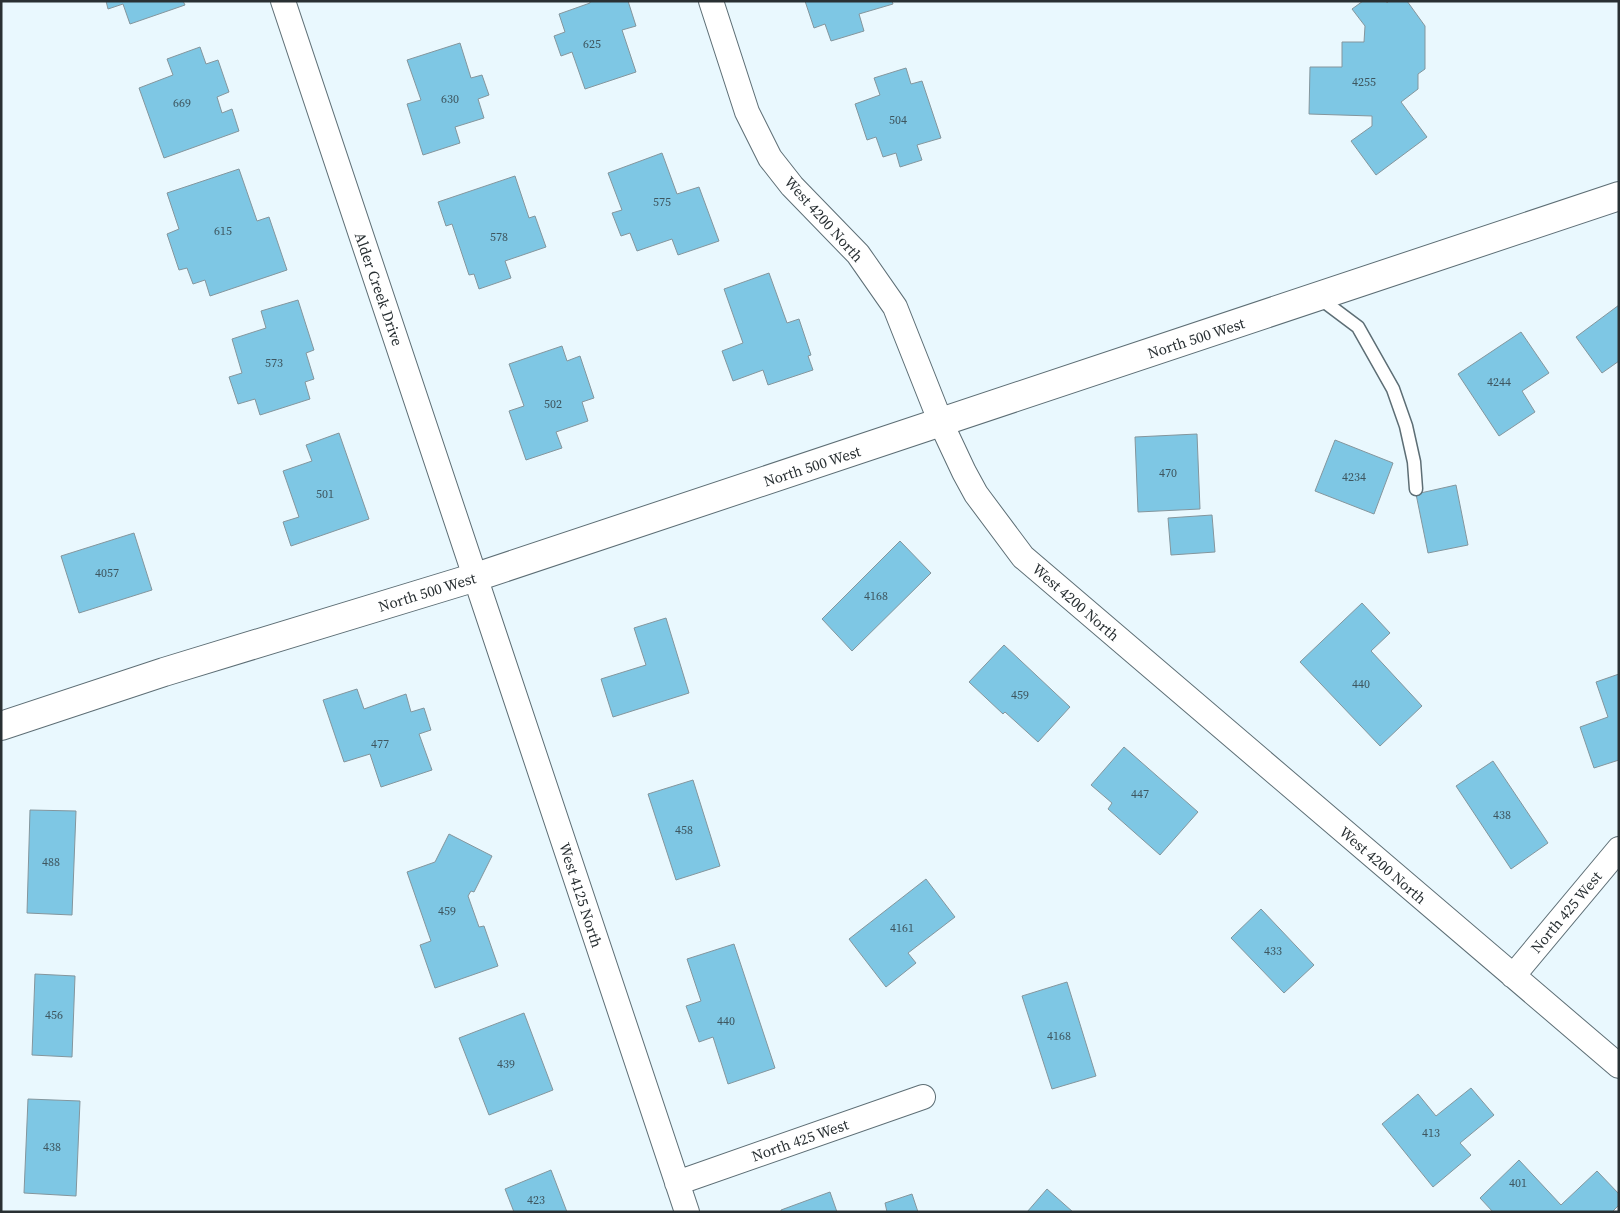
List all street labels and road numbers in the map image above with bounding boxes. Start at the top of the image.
street label: West 4200 North [780,171,868,267]
street label: Alder Creek Drive [350,229,408,349]
street label: North 500 West [1145,312,1247,364]
street label: North 500 West [761,440,863,492]
street label: West 4200 North [1028,558,1124,646]
street label: North 500 West [376,567,478,617]
street label: West 4200 North [1335,821,1431,909]
street label: West 4125 North [554,840,608,950]
street label: North 425 West [1525,866,1607,957]
street label: North 425 West [749,1114,851,1166]

